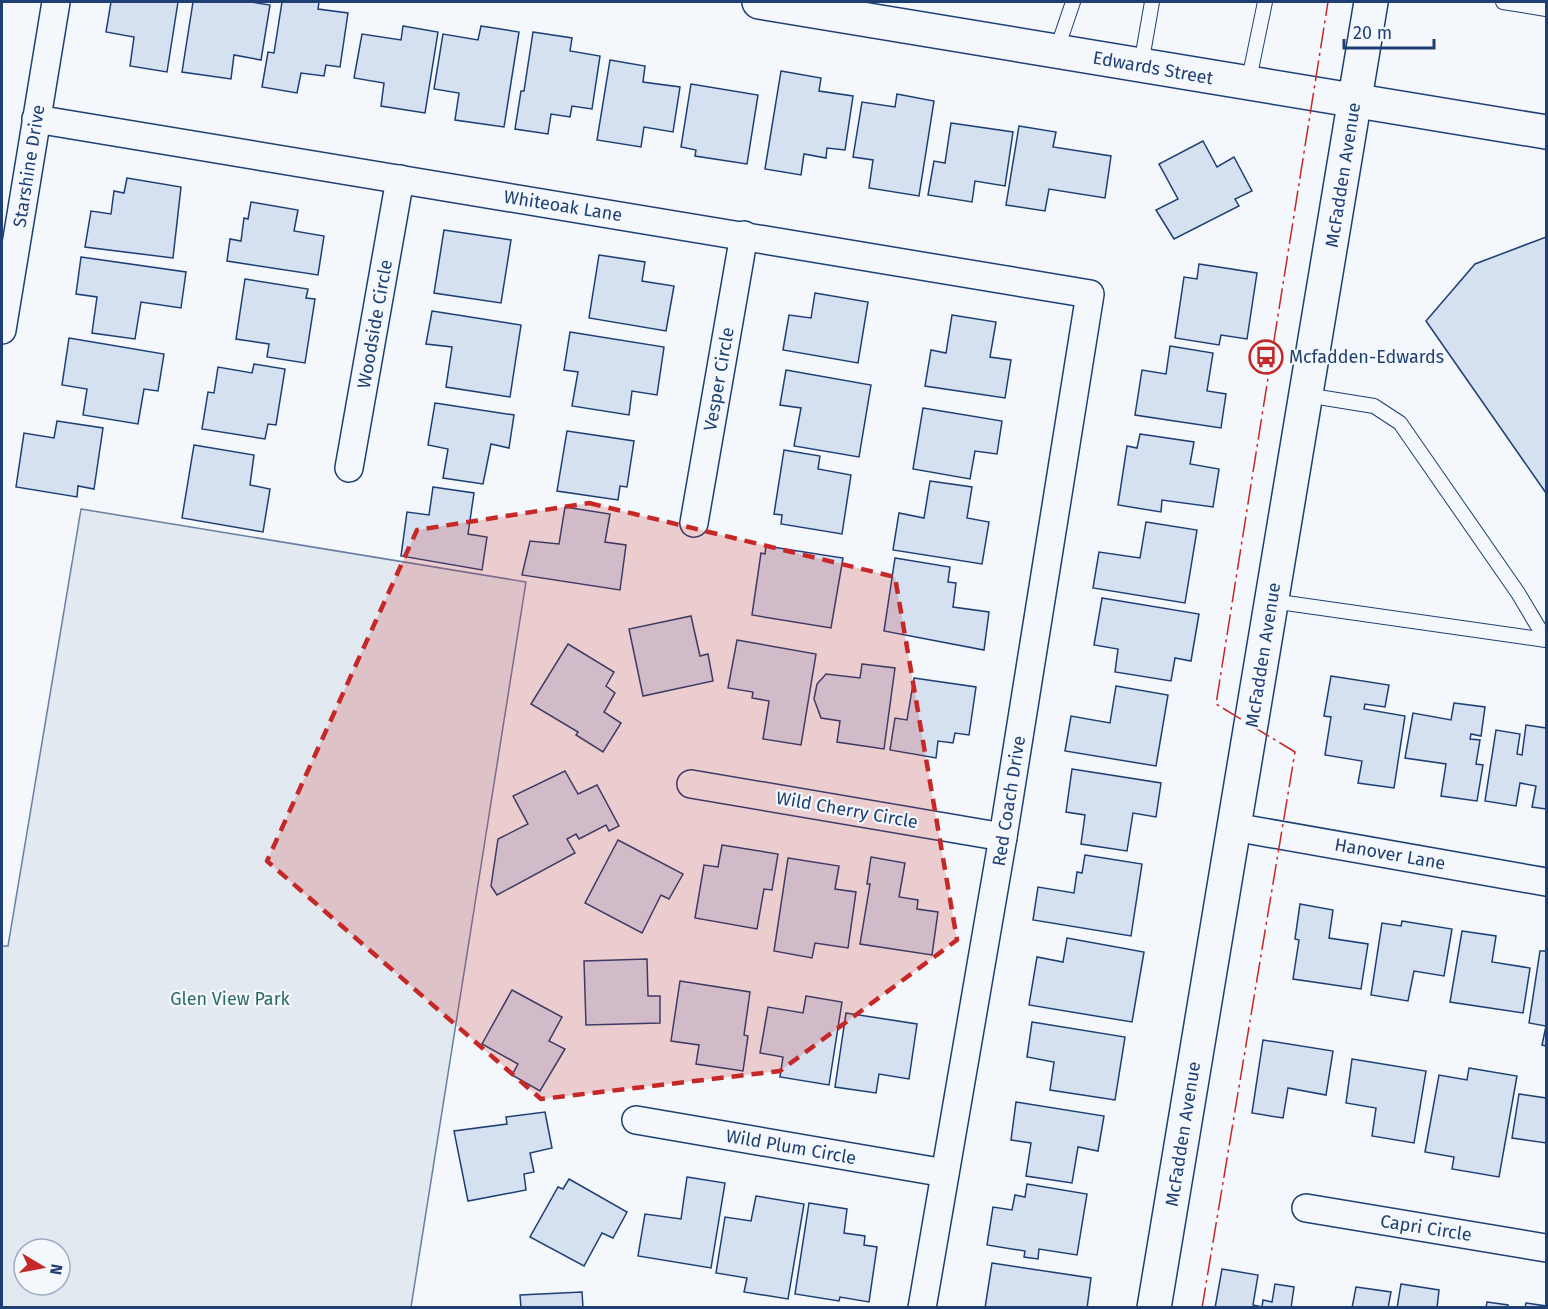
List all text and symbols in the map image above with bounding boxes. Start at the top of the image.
scale bar [1344,12,1434,50]
text: 20 m [1353,22,1392,44]
street label: Edwards Street [1091,47,1215,89]
street label: McFadden Avenue [1321,101,1365,249]
street label: Starshine Drive [8,103,50,229]
street label: Whiteoak Lane [502,186,624,226]
street label: Woodside Circle [353,258,397,390]
street label: Vesper Circle [699,325,739,433]
bus stop icon: Mcfadden-Edwards [1248,339,1284,375]
place label: Mcfadden-Edwards [1289,346,1444,368]
street label: McFadden Avenue [1241,581,1285,729]
street label: Red Coach Drive [988,734,1030,868]
street label: Wild Cherry Circle [774,787,920,833]
street label: Hanover Lane [1333,833,1447,875]
park label: Glen View Park [170,988,291,1010]
street label: McFadden Avenue [1161,1060,1205,1208]
street label: Wild Plum Circle [724,1125,858,1169]
street label: Capri Circle [1379,1210,1473,1246]
north arrow [12,1237,72,1297]
text: N [46,1263,67,1276]

